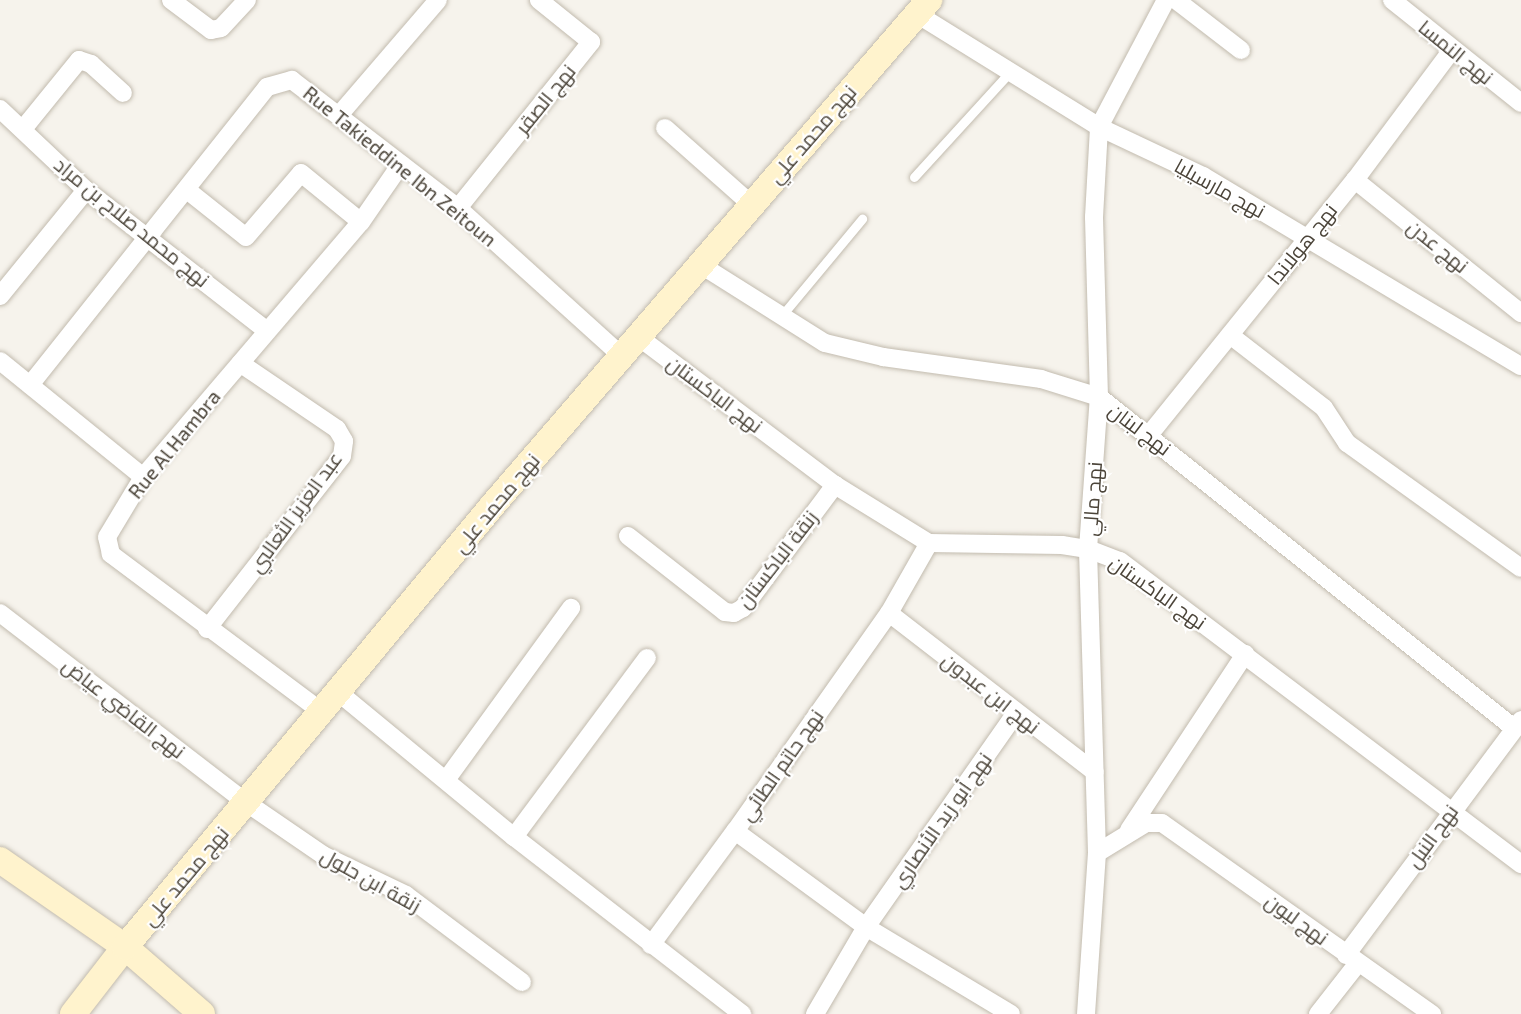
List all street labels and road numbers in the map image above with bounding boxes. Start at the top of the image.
street label: نهج النمسا [1414,15,1498,89]
street label: نهج الصقر [510,59,580,139]
street label: نهج محمد علي [763,80,861,188]
street label: Rue Takieddine Ibn Zeitoun [298,81,502,251]
street label: نهج محمد صلاح بن مراد [50,152,214,292]
street label: نهج مارسيليا [1170,153,1270,223]
street label: نهج هولاندا [1262,199,1342,289]
street label: نهج عدن [1403,214,1473,278]
street label: نهج الباكستان [663,350,767,438]
street label: Rue Al Hambra [122,384,226,504]
street label: نهج لبنان [1104,398,1176,460]
street label: عبد العزيز الثعالبي [243,447,347,577]
street label: نهج محمد علي [448,449,544,557]
street label: نهج مالي [1077,461,1107,537]
street label: زنقة الباكستان [732,506,822,612]
street label: نهج الباكستان [1105,550,1211,634]
street label: نهج ابن عبدون [937,647,1045,739]
street label: نهج القاضي عياض [58,653,190,763]
street label: نهج حاتم الطائي [734,705,828,825]
street label: نهج أبو زيد الأنصاري [885,748,997,892]
street label: نهج النيل [1401,800,1463,872]
street label: نهج محمد علي [137,822,233,930]
street label: زنقة ابن جلول [317,843,425,917]
street label: نهج ليون [1261,888,1333,950]

